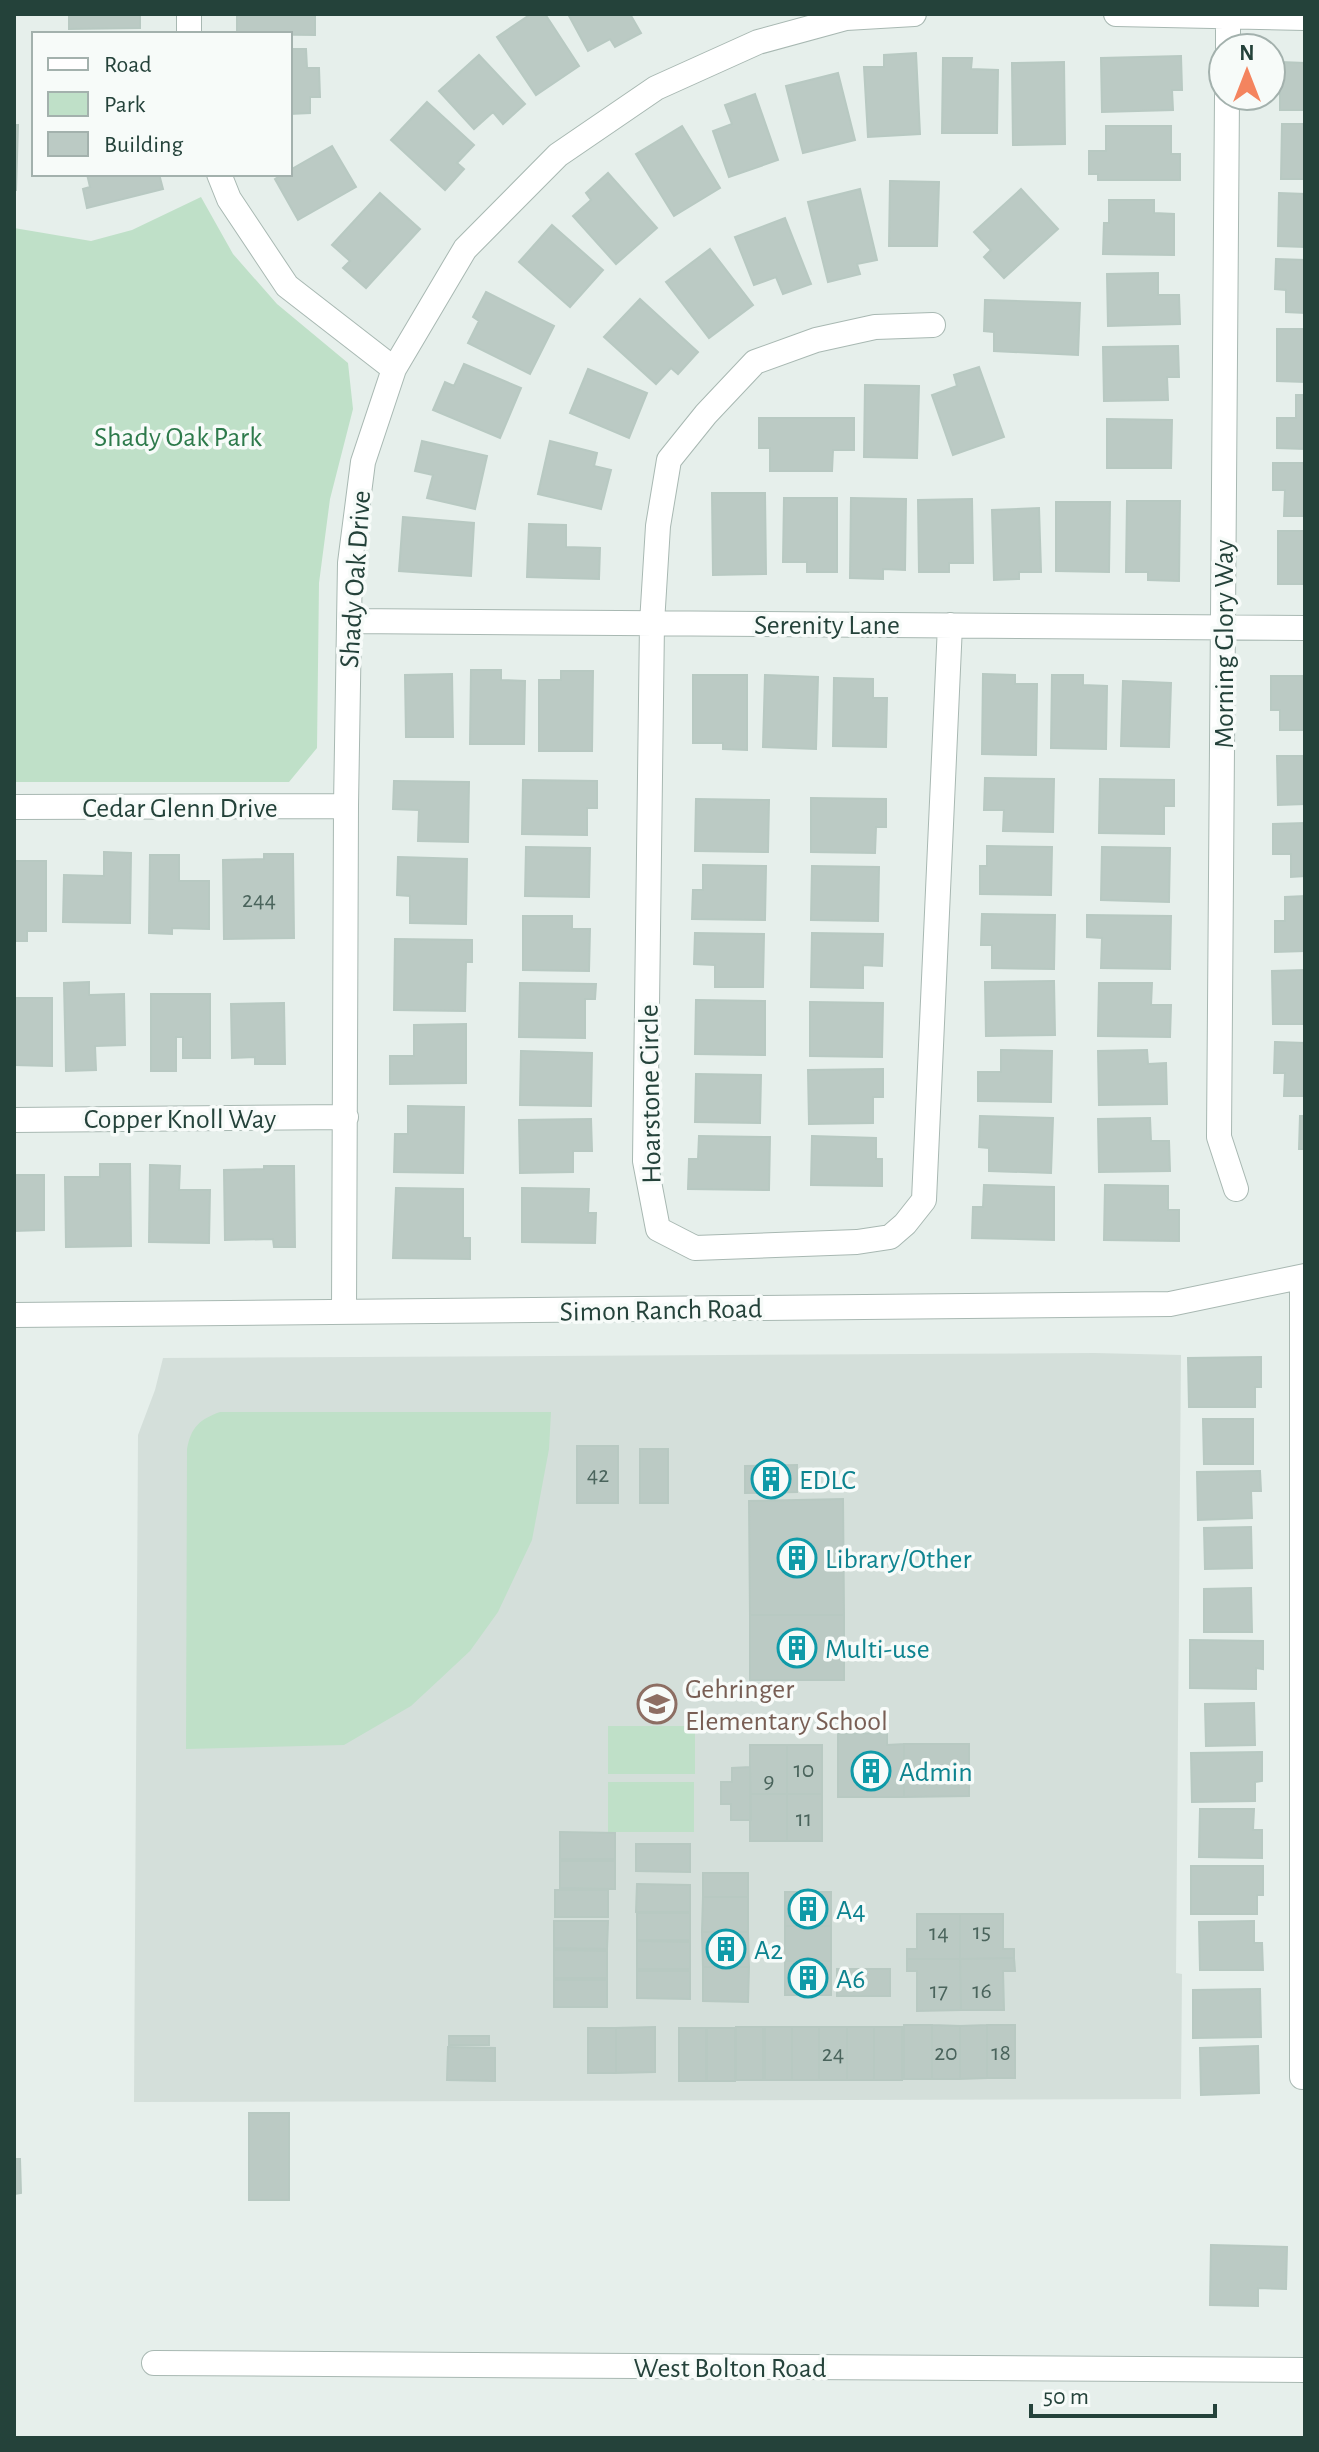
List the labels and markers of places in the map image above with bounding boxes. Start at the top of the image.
building icon: EDLC [750,1458,792,1500]
place label: EDLC [799,1467,856,1495]
building icon: Library/Other [776,1537,818,1579]
place label: Library/Other [825,1546,972,1574]
building icon: Multi-use [776,1627,818,1669]
place label: Multi-use [825,1636,930,1664]
place label: Gehringer Elementary School [685,1676,888,1736]
school or university icon: Gehringer Elementary School [636,1683,678,1725]
building icon: Admin [850,1750,892,1792]
place label: Admin [899,1759,973,1787]
building icon: A4 [787,1888,829,1930]
place label: A4 [836,1897,866,1925]
building icon: A2 [705,1928,747,1970]
place label: A2 [754,1937,783,1965]
building icon: A6 [787,1957,829,1999]
place label: A6 [836,1966,865,1994]

